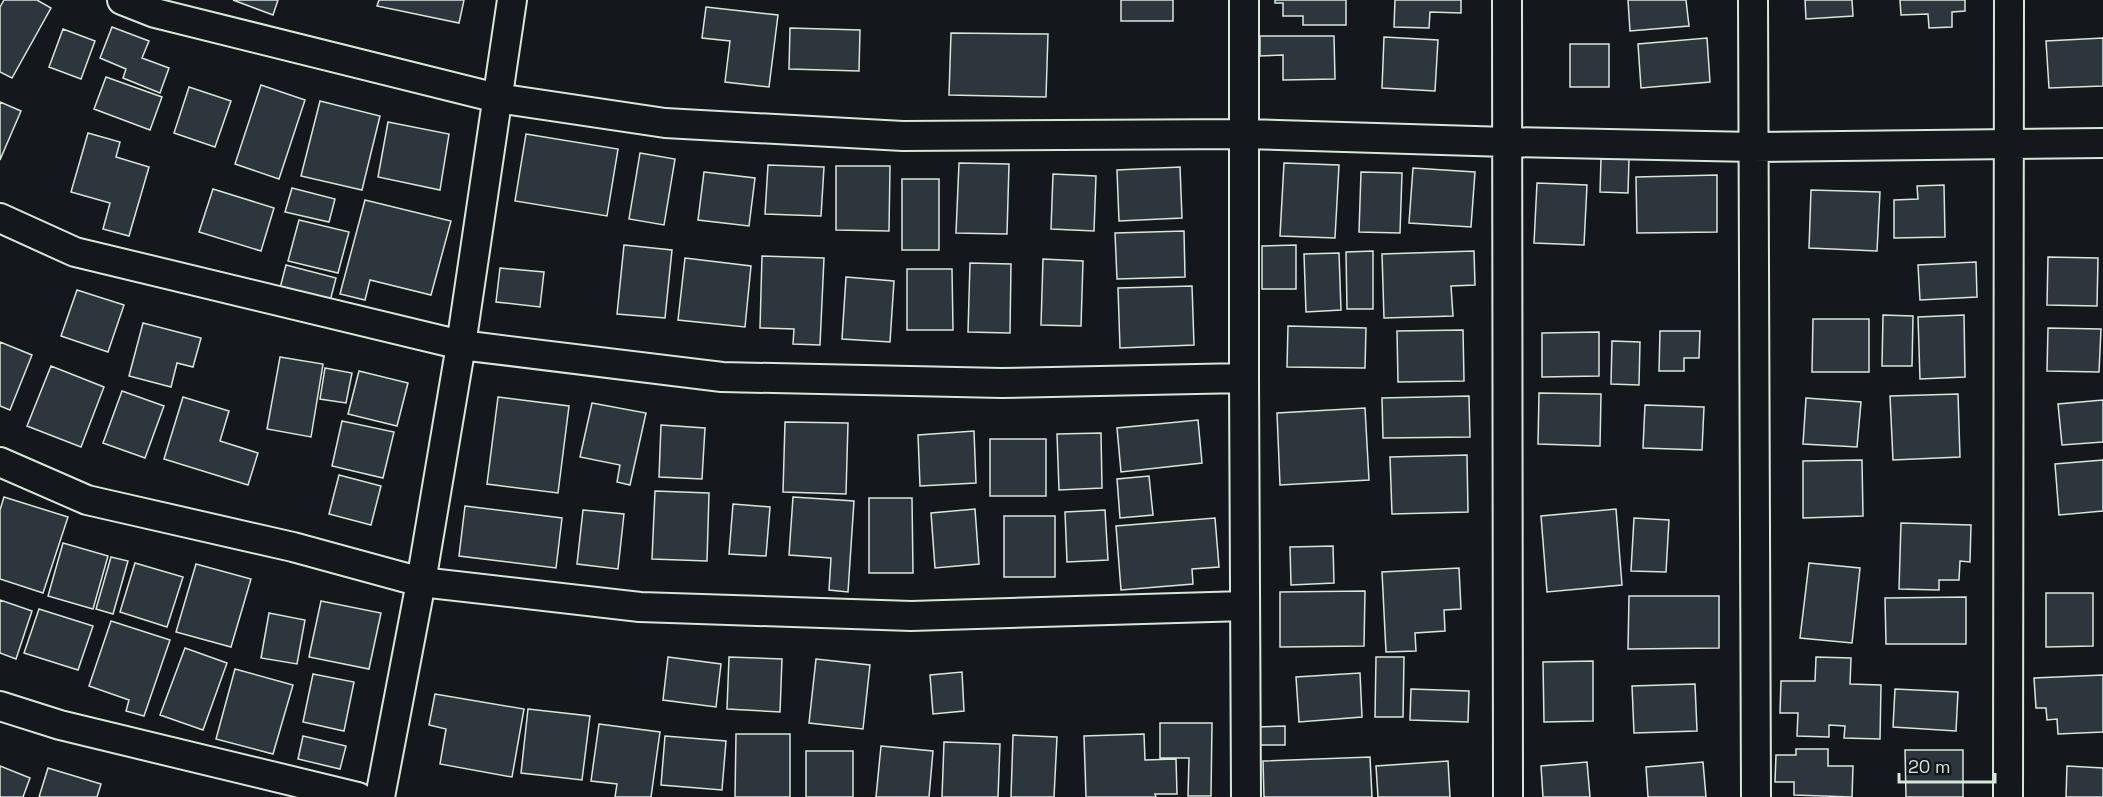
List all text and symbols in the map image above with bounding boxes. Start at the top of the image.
scale bar [1899,746,1995,784]
text: 20 m [1908,755,1951,778]

